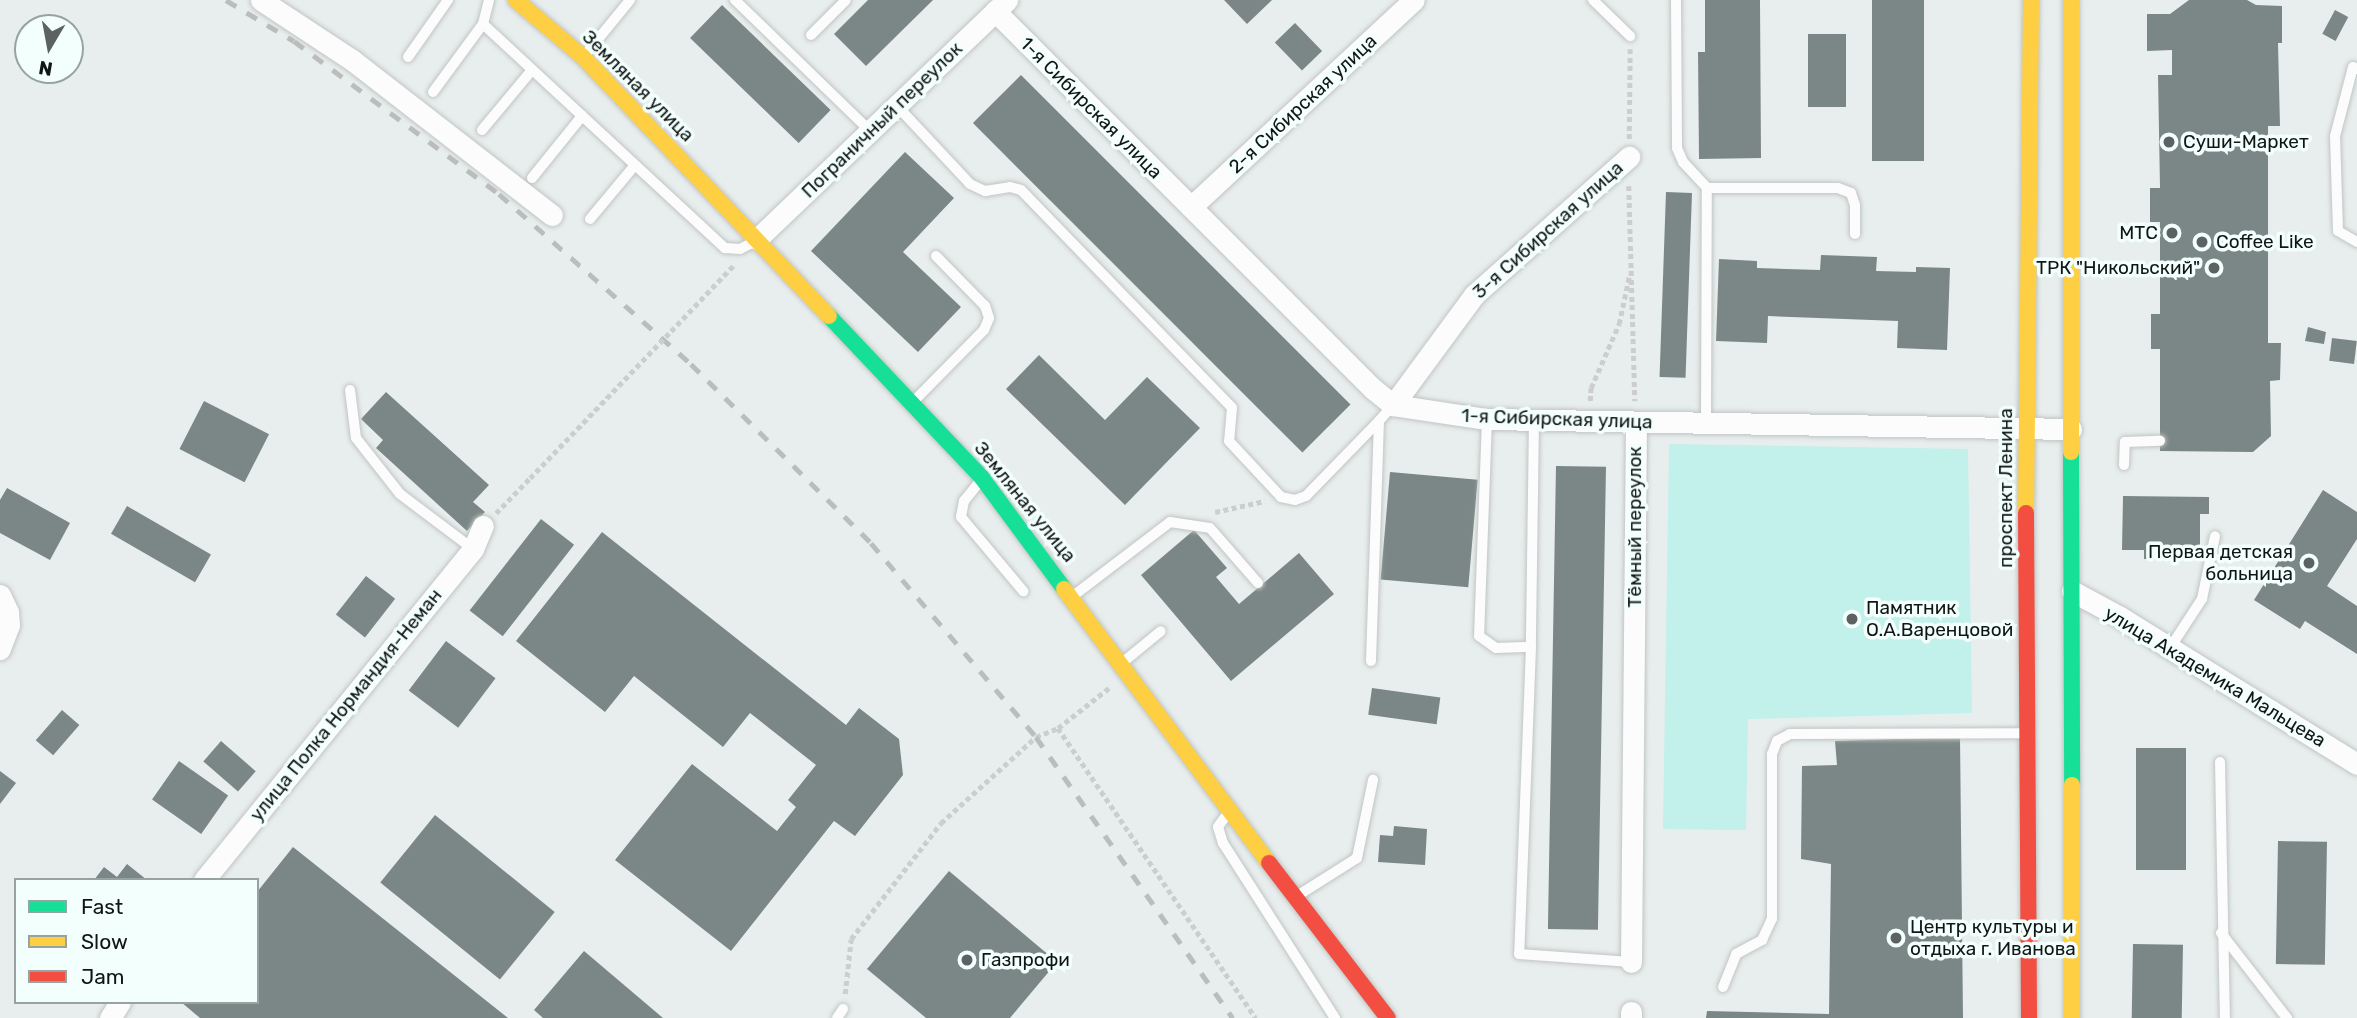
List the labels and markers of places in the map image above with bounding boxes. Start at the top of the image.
place label: Суши-Маркет [2183,131,2309,153]
marker: Суши-Маркет [2161,134,2177,150]
place label: МТС [2119,222,2158,244]
marker: МТС [2164,225,2180,241]
place label: Coffee Like [2216,231,2314,253]
marker: Coffee Like [2194,234,2210,250]
place label: ТРК "Никольский" [2036,257,2200,279]
marker: ТРК "Никольский" [2206,260,2222,276]
place label: Первая детская больница [2148,541,2293,585]
marker: Первая детская больница [2299,553,2319,573]
place label: Памятник О.А.Варенцовой [1866,597,2013,641]
marker: Памятник О.А.Варенцовой [1844,611,1860,627]
place label: Центр культуры и отдыха г. Иванова [1910,916,2076,960]
marker: Центр культуры и отдыха г. Иванова [1888,930,1904,946]
place label: Газпрофи [981,949,1070,971]
marker: Газпрофи [959,952,975,968]

